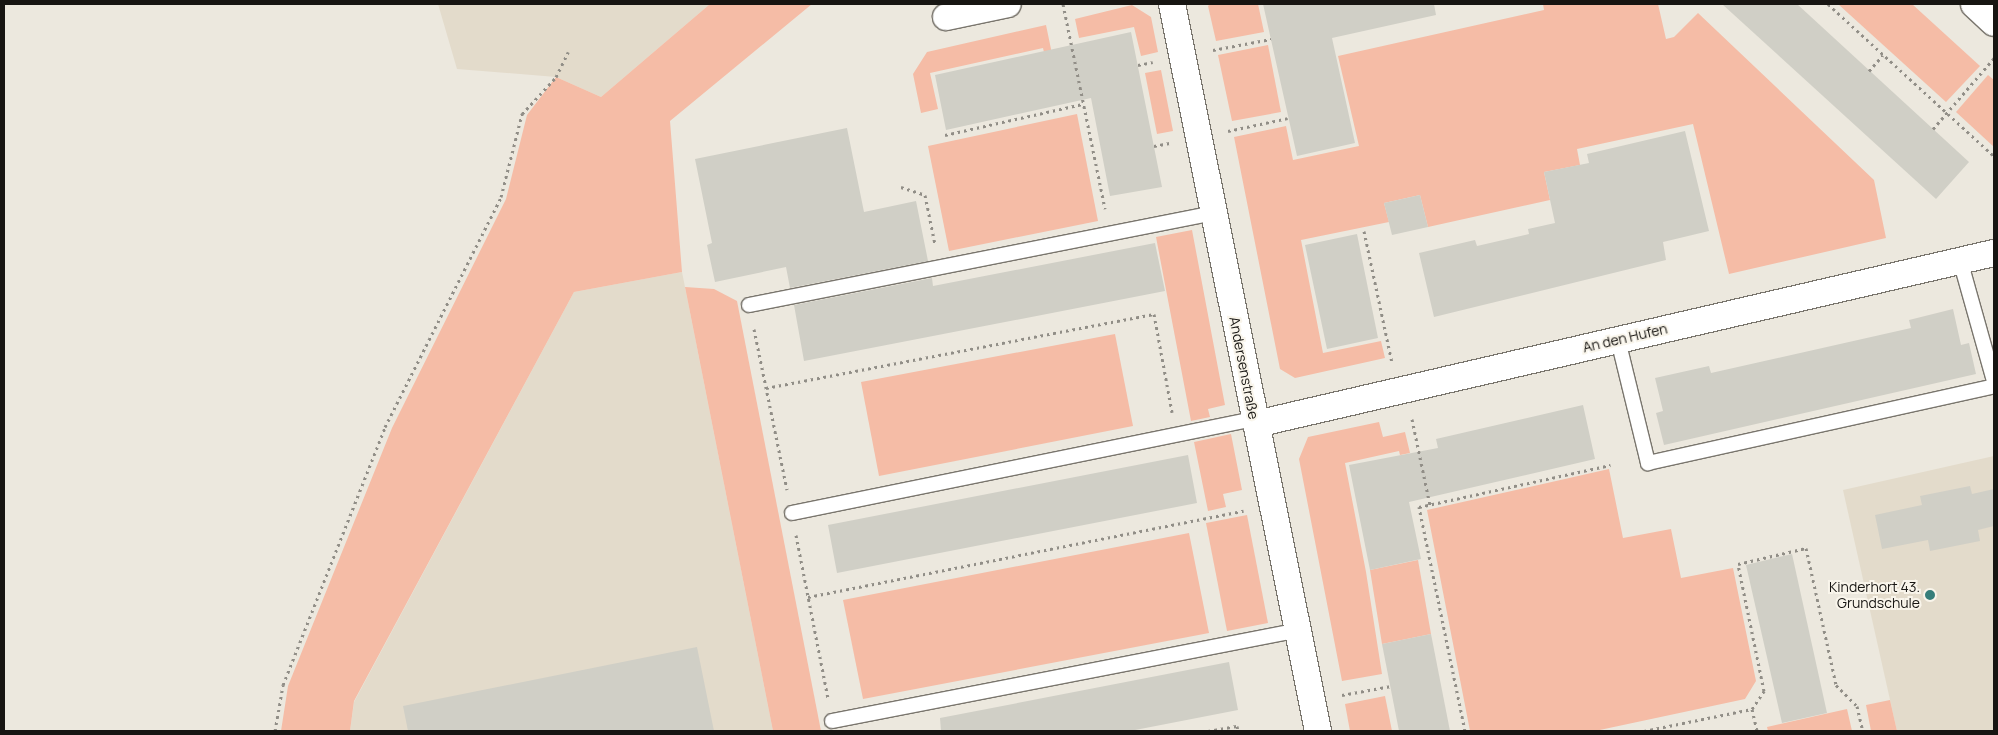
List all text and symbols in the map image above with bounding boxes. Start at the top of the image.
street label: Andersenstraße [1226,315,1262,421]
street label: An den Hufen [1581,320,1669,356]
place label: Kinderhort 43. Grundschule [1829,579,1920,612]
marker: Kinderhort 43. Grundschule [1924,589,1936,601]

